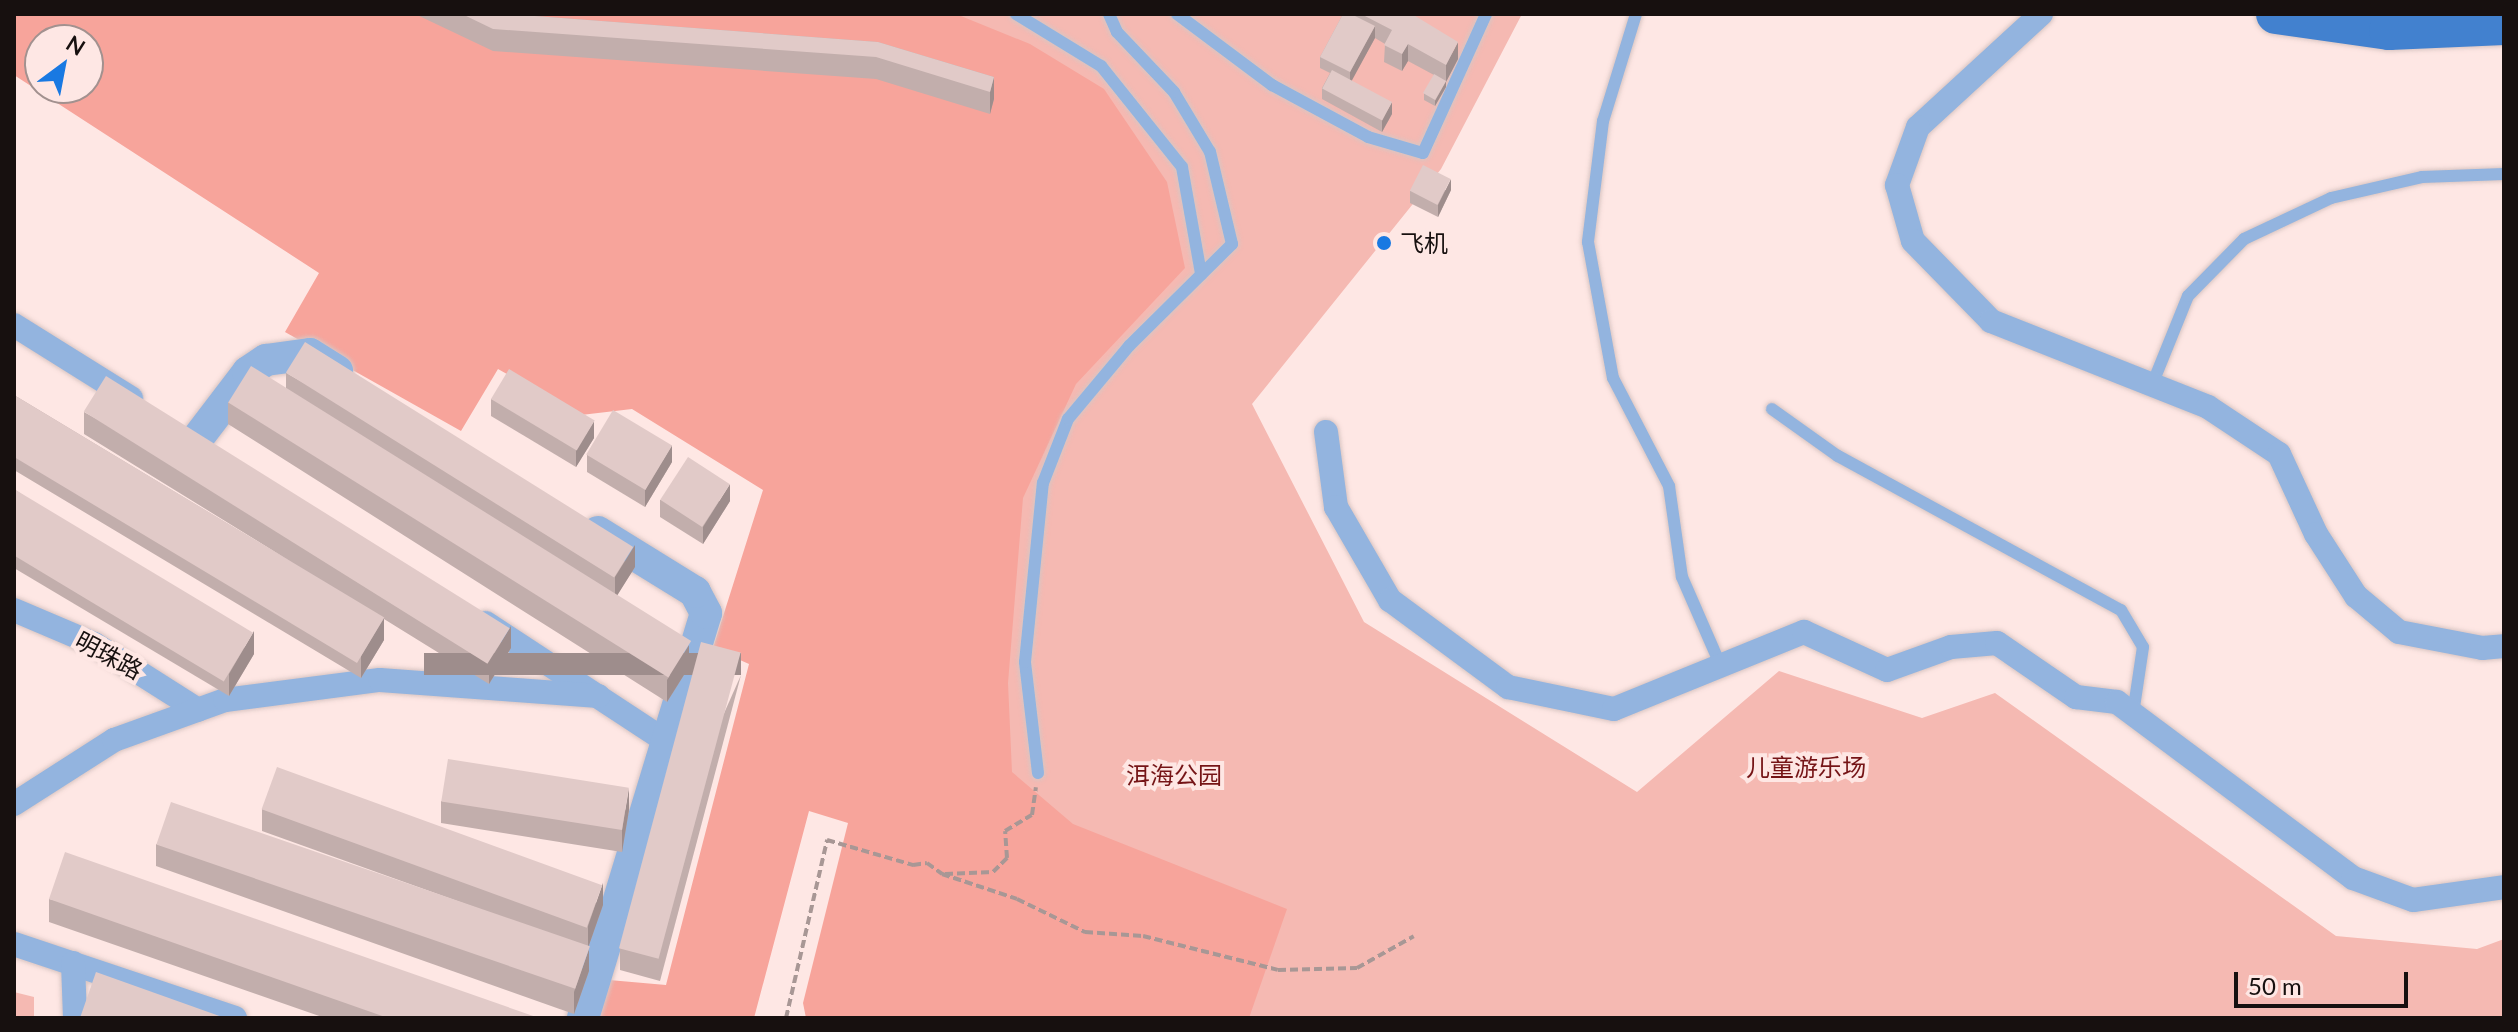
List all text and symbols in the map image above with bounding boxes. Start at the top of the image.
north arrow [24,24,104,104]
text: N [62,29,90,61]
place label: 飞机 [1400,229,1448,257]
marker: 飞机 [1375,234,1393,252]
street label: 明珠路 [70,625,148,685]
park label: 儿童游乐场 [1746,753,1866,781]
park label: 洱海公园 [1126,761,1222,789]
scale bar [2238,956,2412,1006]
text: 50 m [2248,971,2302,1000]

